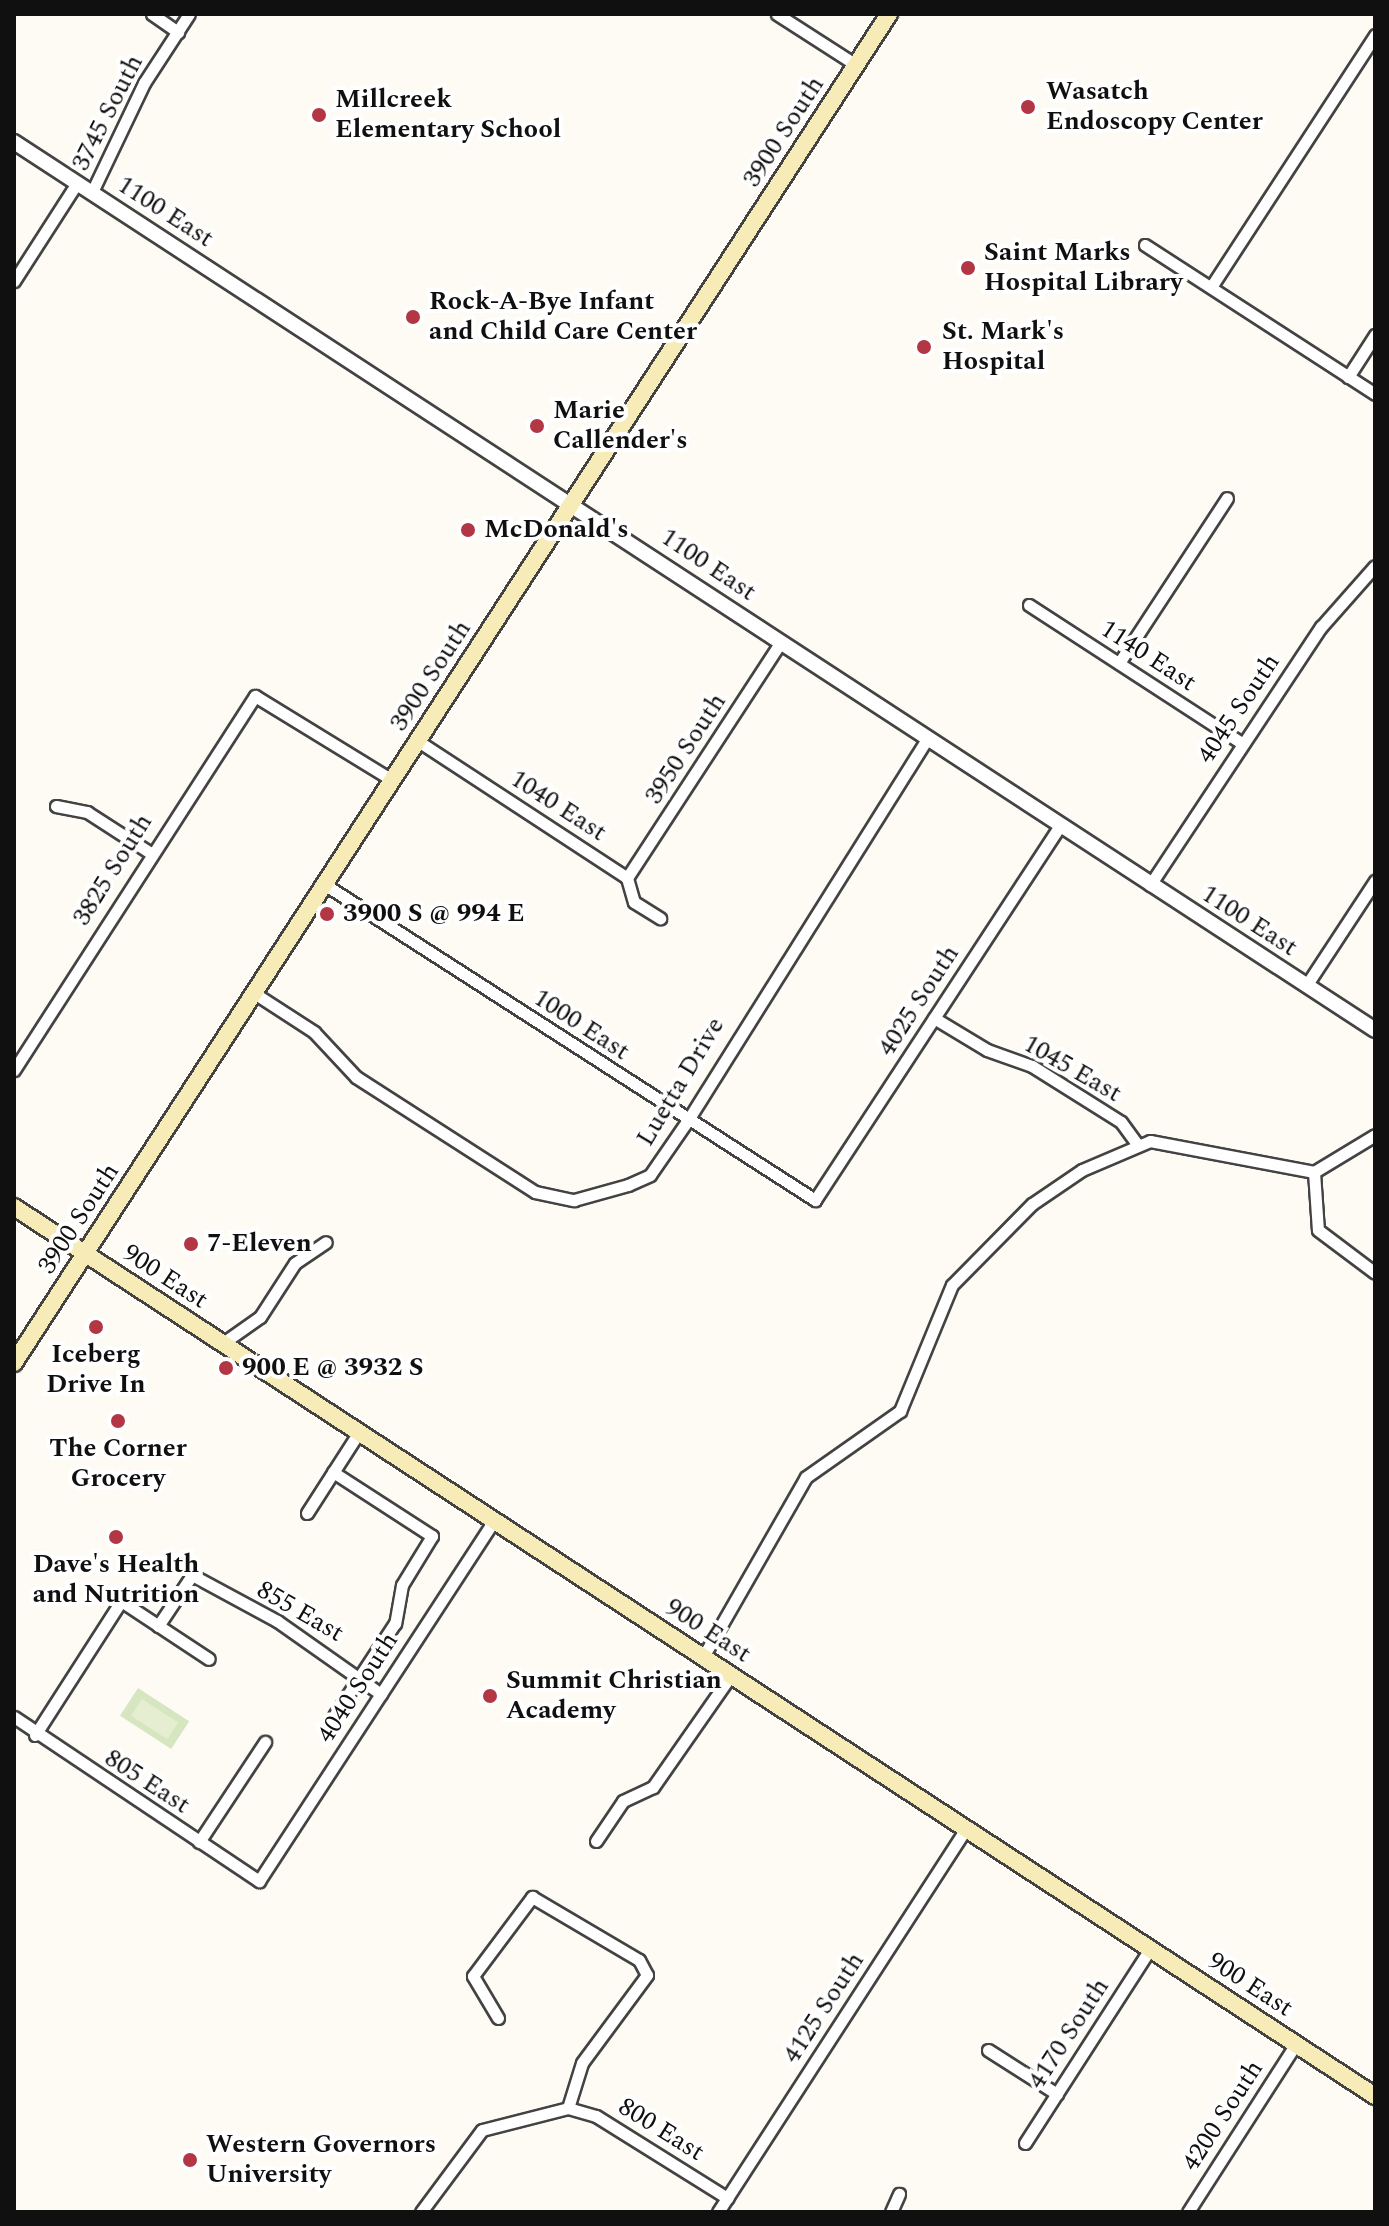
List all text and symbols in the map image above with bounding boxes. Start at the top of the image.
street label: 3745 South [66,50,150,176]
street label: 3900 South [737,71,831,193]
place label: Wasatch Endoscopy Center [1046,76,1263,138]
place label: Millcreek Elementary School [335,84,561,146]
marker: Wasatch Endoscopy Center [1017,96,1039,118]
marker: Millcreek Elementary School [310,106,328,124]
street label: 1100 East [111,169,219,255]
place label: Saint Marks Hospital Library [984,237,1183,298]
marker: Saint Marks Hospital Library [959,259,977,277]
place label: Rock-A-Bye Infant and Child Care Center [429,286,697,348]
marker: Rock-A-Bye Infant and Child Care Center [404,308,422,326]
place label: St. Mark's Hospital [942,316,1064,378]
marker: St. Mark's Hospital [913,336,935,358]
place label: Marie Callender's [553,395,688,456]
marker: Marie Callender's [528,417,546,435]
place label: McDonald's [484,514,629,546]
marker: McDonald's [459,521,477,539]
street label: 1100 East [654,522,762,608]
street label: 1140 East [1094,613,1202,699]
street label: 3900 South [384,615,478,737]
street label: 4045 South [1191,648,1287,770]
street label: 3950 South [639,688,733,810]
street label: 1040 East [504,763,612,849]
street label: 3825 South [66,808,160,932]
street label: 1100 East [1195,878,1303,964]
place label: 3900 S @ 994 E [343,898,525,930]
marker: 3900 S @ 994 E [318,905,336,923]
street label: 4025 South [872,940,966,1062]
street label: 1000 East [527,982,635,1068]
street label: Luetta Drive [630,1012,732,1152]
street label: 1045 East [1017,1028,1127,1110]
street label: 3900 South [32,1158,126,1280]
place label: 7-Eleven [207,1228,312,1260]
marker: 7-Eleven [182,1235,200,1253]
street label: 900 East [117,1238,213,1316]
marker: Iceberg Drive In [87,1318,105,1336]
place label: Iceberg Drive In [46,1339,146,1400]
place label: 900 E @ 3932 S [242,1352,424,1384]
marker: 900 E @ 3932 S [217,1359,235,1377]
marker: The Corner Grocery [109,1412,127,1430]
place label: The Corner Grocery [49,1433,187,1494]
marker: Dave's Health and Nutrition [107,1528,125,1546]
place label: Dave's Health and Nutrition [33,1549,199,1610]
street label: 855 East [251,1575,349,1649]
street label: 900 East [660,1592,756,1670]
street label: 4040 South [311,1627,405,1749]
place label: Summit Christian Academy [506,1665,722,1726]
marker: Summit Christian Academy [481,1687,499,1705]
street label: 805 East [99,1743,195,1821]
street label: 900 East [1202,1946,1298,2024]
street label: 4125 South [777,1947,871,2069]
street label: 4170 South [1022,1973,1116,2095]
street label: 4200 South [1176,2055,1270,2177]
street label: 800 East [612,2092,710,2168]
place label: Western Governors University [206,2129,436,2190]
marker: Western Governors University [181,2151,199,2169]

